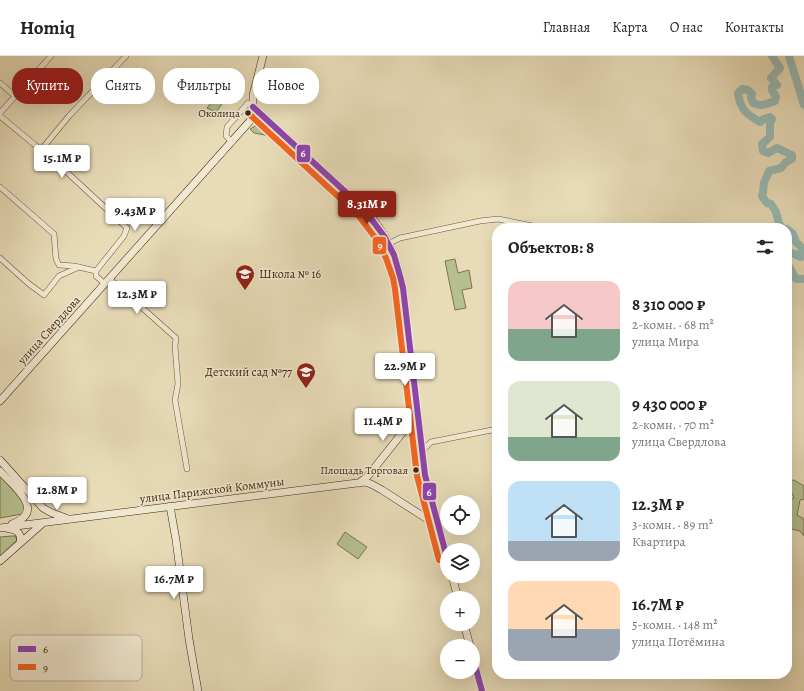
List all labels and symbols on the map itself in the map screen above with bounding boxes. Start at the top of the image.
place label: Околица [198,106,241,121]
marker: Околица [243,108,253,118]
line badge: 6 [296,144,311,163]
pin: 15.1M ₽ [25,145,99,179]
text: 6 [300,146,306,161]
pin: 8.31M ₽ [330,191,404,225]
pin: 9.43M ₽ [98,198,172,232]
line badge: 9 [372,236,387,255]
text: 9 [377,238,383,253]
school or university icon: Школа № 16 [234,263,256,291]
place label: Школа № 16 [259,266,321,282]
pin: 12.3M ₽ [100,281,174,315]
street label: улица Свердлова [13,292,84,368]
pin: 22.9M ₽ [368,353,442,387]
school or university icon: Детский сад №77 [295,361,317,389]
place label: Детский сад №77 [205,364,293,380]
pin: 11.4M ₽ [346,408,420,442]
place label: Площадь Торговая [320,463,408,478]
marker: Площадь Торговая [411,465,421,475]
street label: улица Парижской Коммуны [138,473,285,507]
pin: 12.8M ₽ [20,477,94,511]
line badge: 6 [422,482,437,501]
text: 6 [426,485,432,500]
pin: 16.7M ₽ [137,566,211,600]
legend [10,635,142,681]
text: 6 [43,642,48,657]
text: 9 [43,660,48,675]

